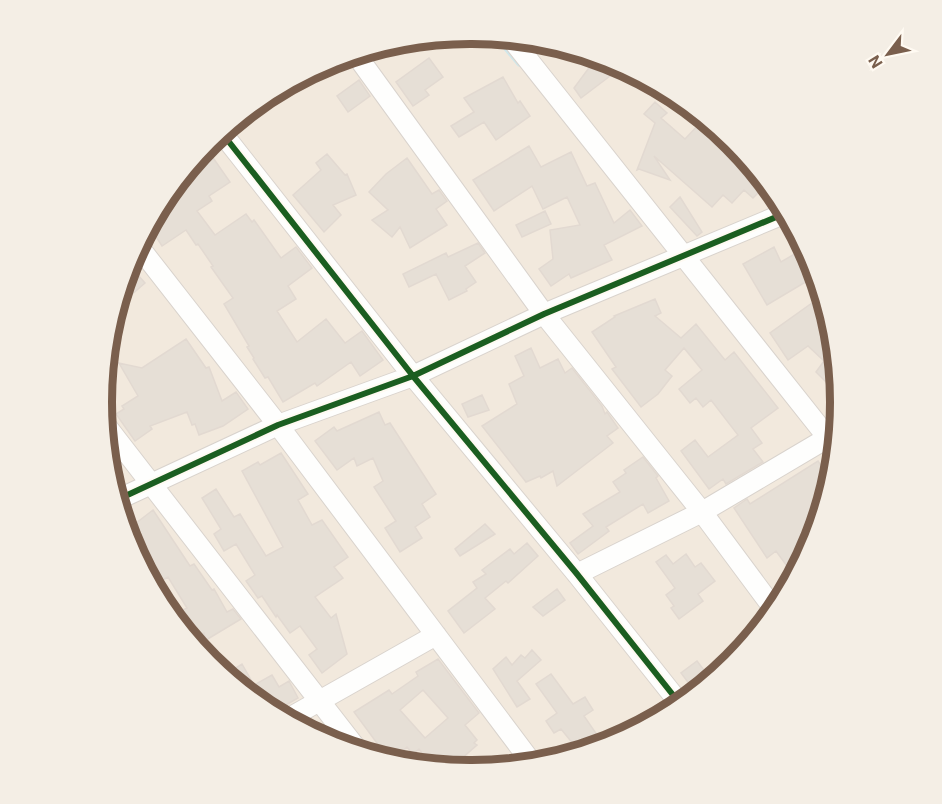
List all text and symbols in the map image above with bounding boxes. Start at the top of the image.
north arrow [858,24,918,84]
text: N [865,52,887,72]

